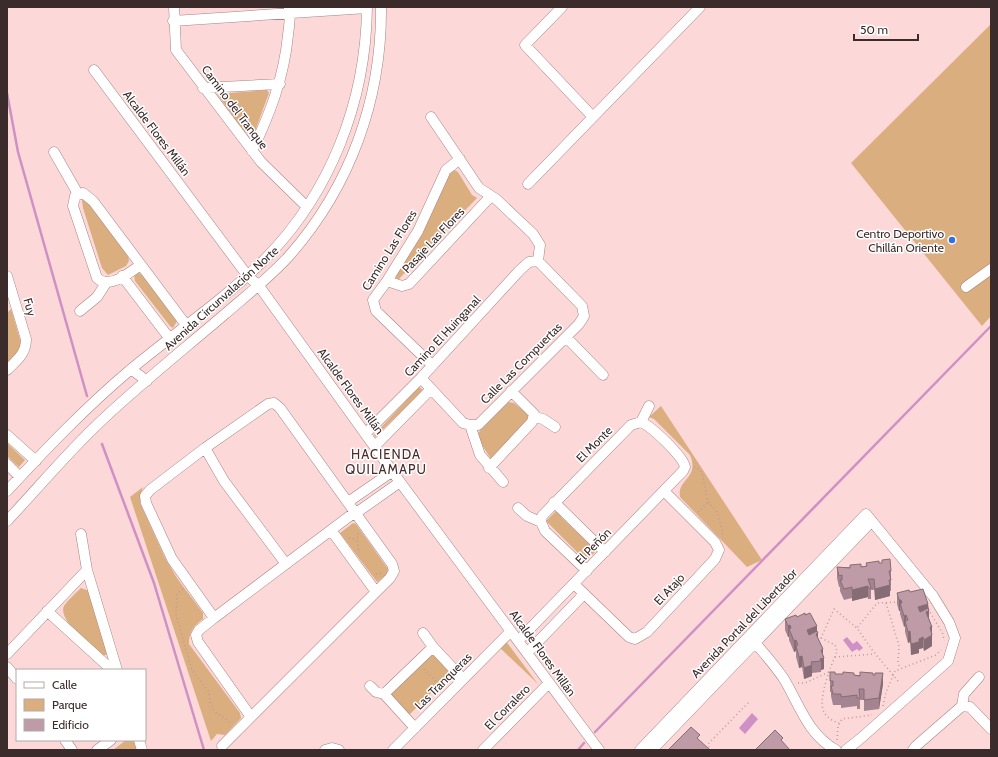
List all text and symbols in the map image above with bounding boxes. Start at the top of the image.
scale bar [854,16,918,42]
text: 50 m [860,22,888,37]
street label: Camino del Tranque [199,62,271,152]
street label: Alcalde Flores Millán [120,87,194,179]
street label: Pasaje Las Flores [399,204,467,276]
street label: Camino Las Flores [358,207,420,293]
place label: Centro Deportivo Chillán Oriente [856,226,944,255]
marker: Centro Deportivo Chillán Oriente [947,235,957,245]
street label: Avenida Circunvalación Norte [161,243,281,353]
street label: Camino El Huinganal [401,292,484,380]
street label: Fuy [20,296,40,318]
street label: Calle Las Compuertas [477,319,565,407]
street label: Alcalde Flores Millán [315,345,387,437]
street label: El Monte [573,423,615,465]
district label: HACIENDA QUILAMAPU [345,446,427,477]
street label: El Peñón [572,524,614,567]
street label: Avenida Portal del Libertador [688,565,800,681]
street label: El Atajo [650,570,688,608]
street label: Alcalde Flores Millán [507,607,579,699]
street label: Las Tranqueras [411,649,475,713]
legend [16,669,146,741]
text: Calle [52,677,77,692]
street label: El Corralero [481,681,533,733]
text: Parque [52,697,87,712]
text: Edificio [52,717,89,732]

